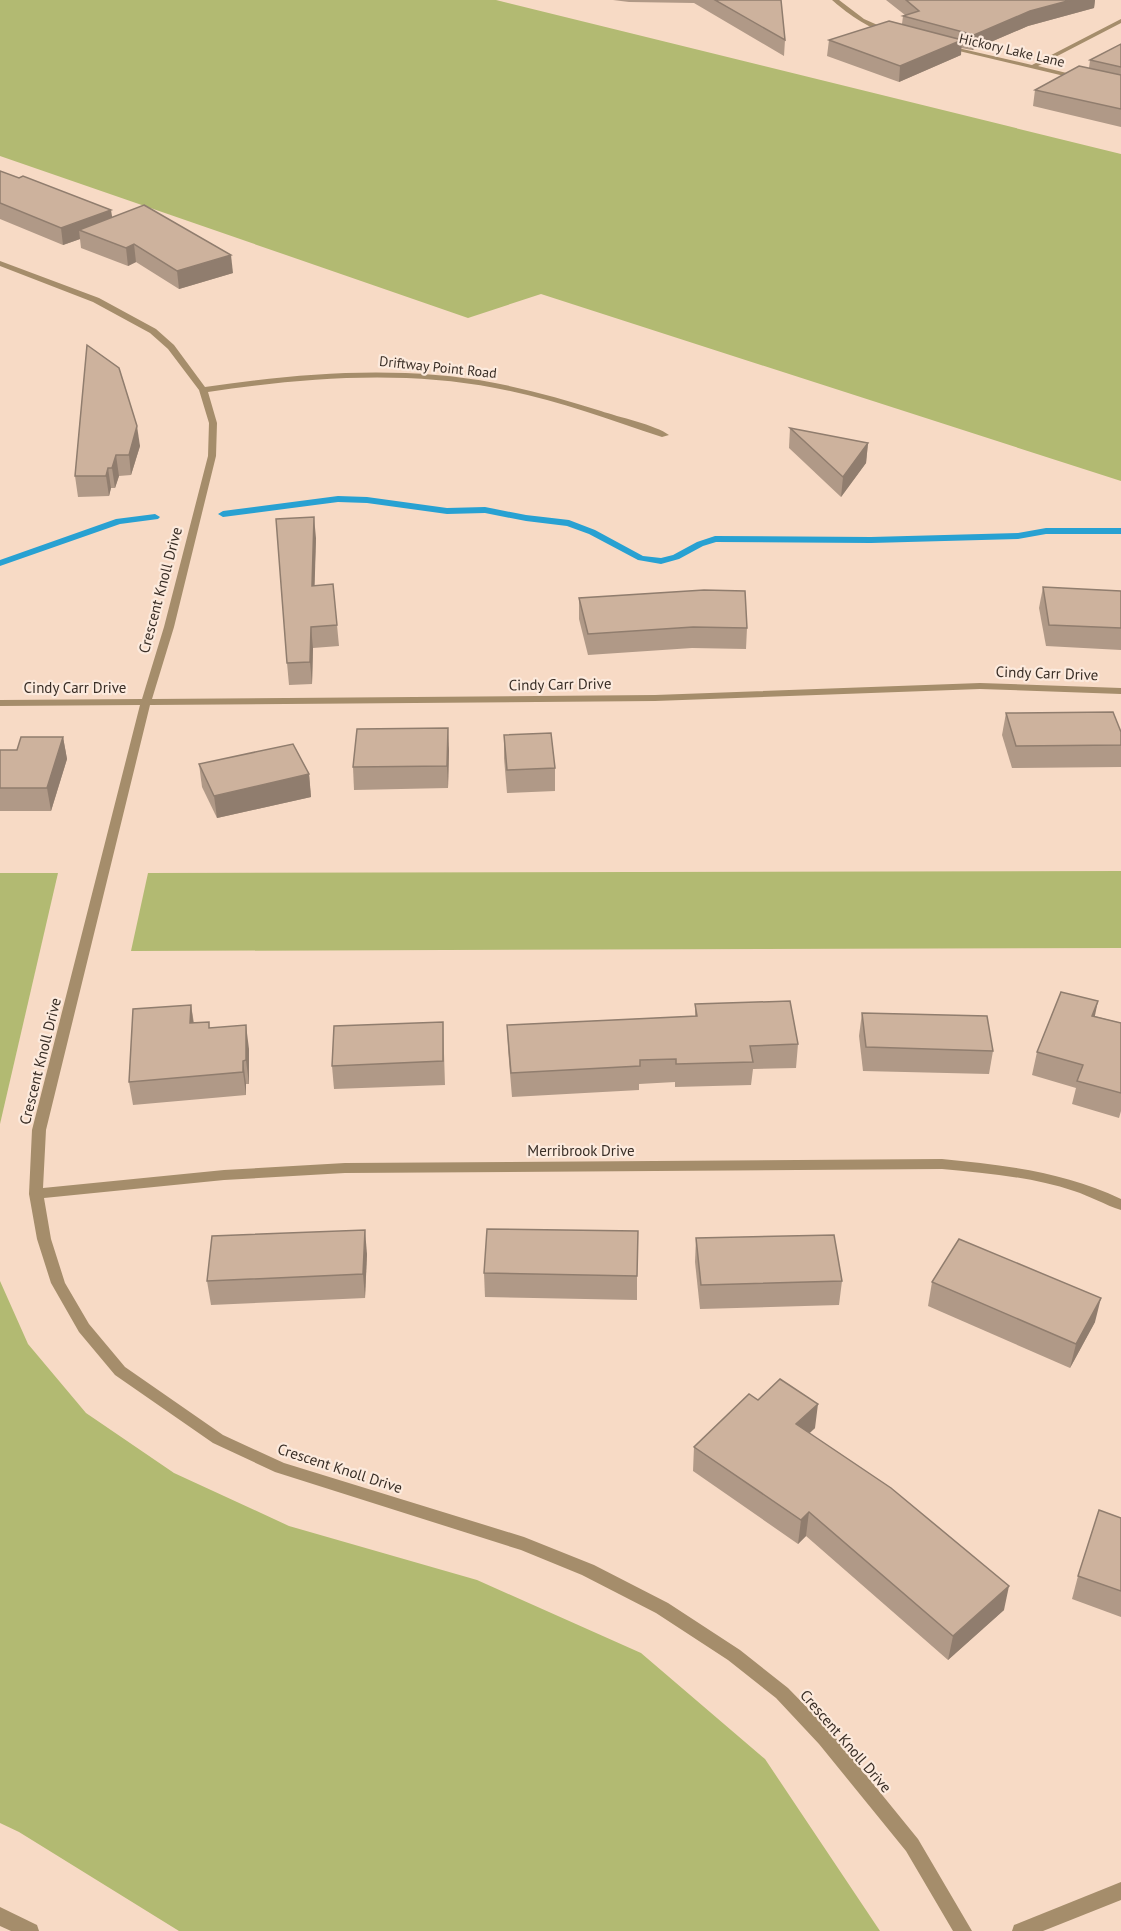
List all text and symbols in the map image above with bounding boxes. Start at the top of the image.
street label: Hickory Lake Lane [957,29,1067,71]
street label: Driftway Point Road [378,352,498,382]
street label: Crescent Knoll Drive [134,525,186,655]
street label: Cindy Carr Drive [995,662,1099,684]
street label: Cindy Carr Drive [508,674,612,694]
street label: Cindy Carr Drive [24,678,126,697]
street label: Crescent Knoll Drive [15,996,65,1126]
street label: Merribrook Drive [527,1141,635,1160]
street label: Crescent Knoll Drive [275,1439,405,1497]
street label: Crescent Knoll Drive [796,1686,896,1796]

